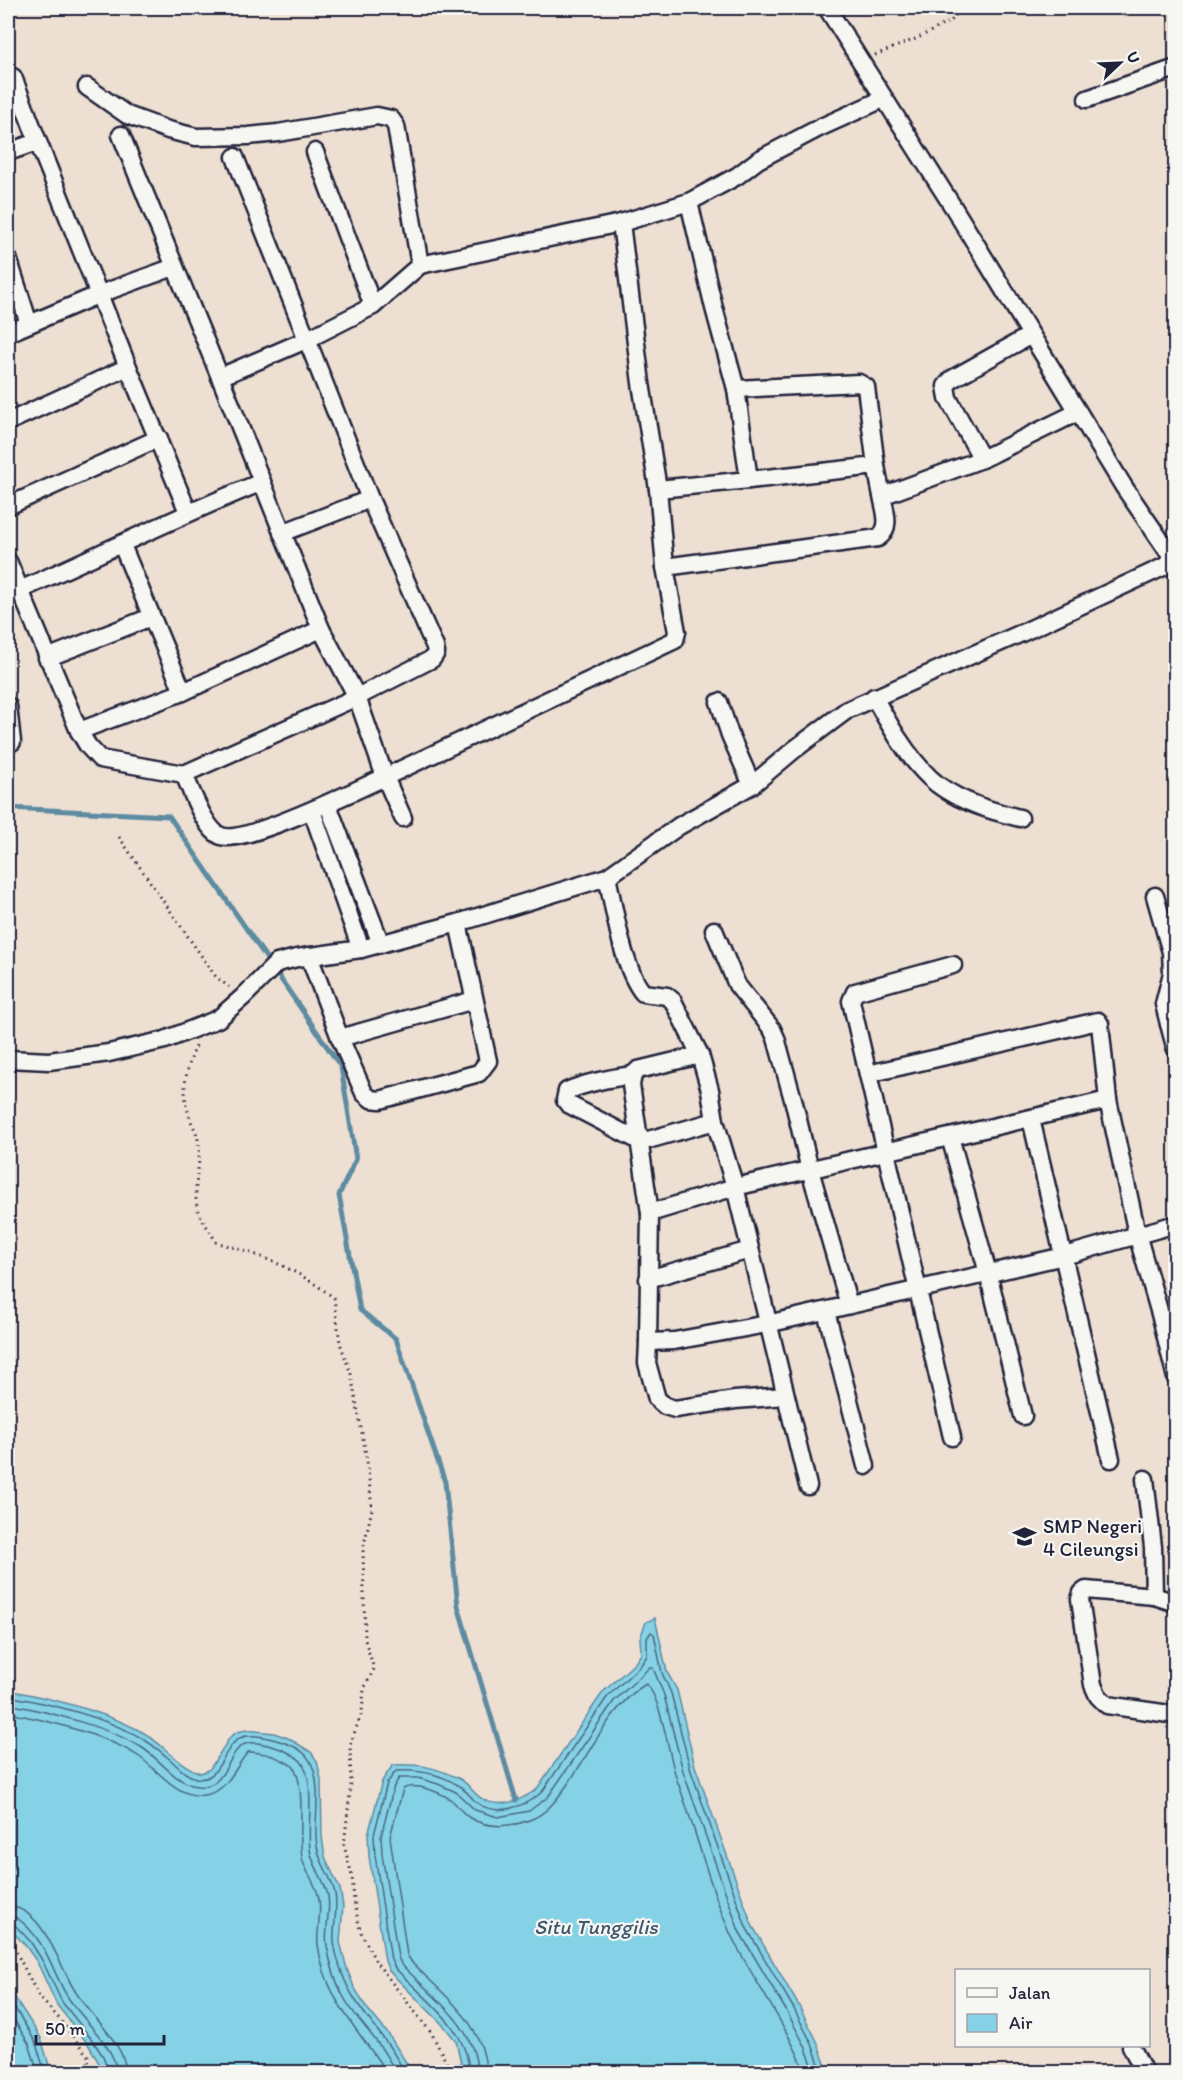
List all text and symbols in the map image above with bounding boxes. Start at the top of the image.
north arrow [1090,33,1150,93]
text: U [1123,49,1144,66]
place label: SMP Negeri 4 Cileungsi [1043,1514,1142,1561]
school or university icon: SMP Negeri 4 Cileungsi [1012,1524,1038,1550]
water label: Situ Tunggilis [534,1914,658,1939]
legend [955,1969,1150,2047]
text: Jalan [1009,1982,1051,2004]
scale bar [36,2008,164,2046]
text: Air [1009,2012,1033,2034]
text: 50 m [45,2018,85,2040]

